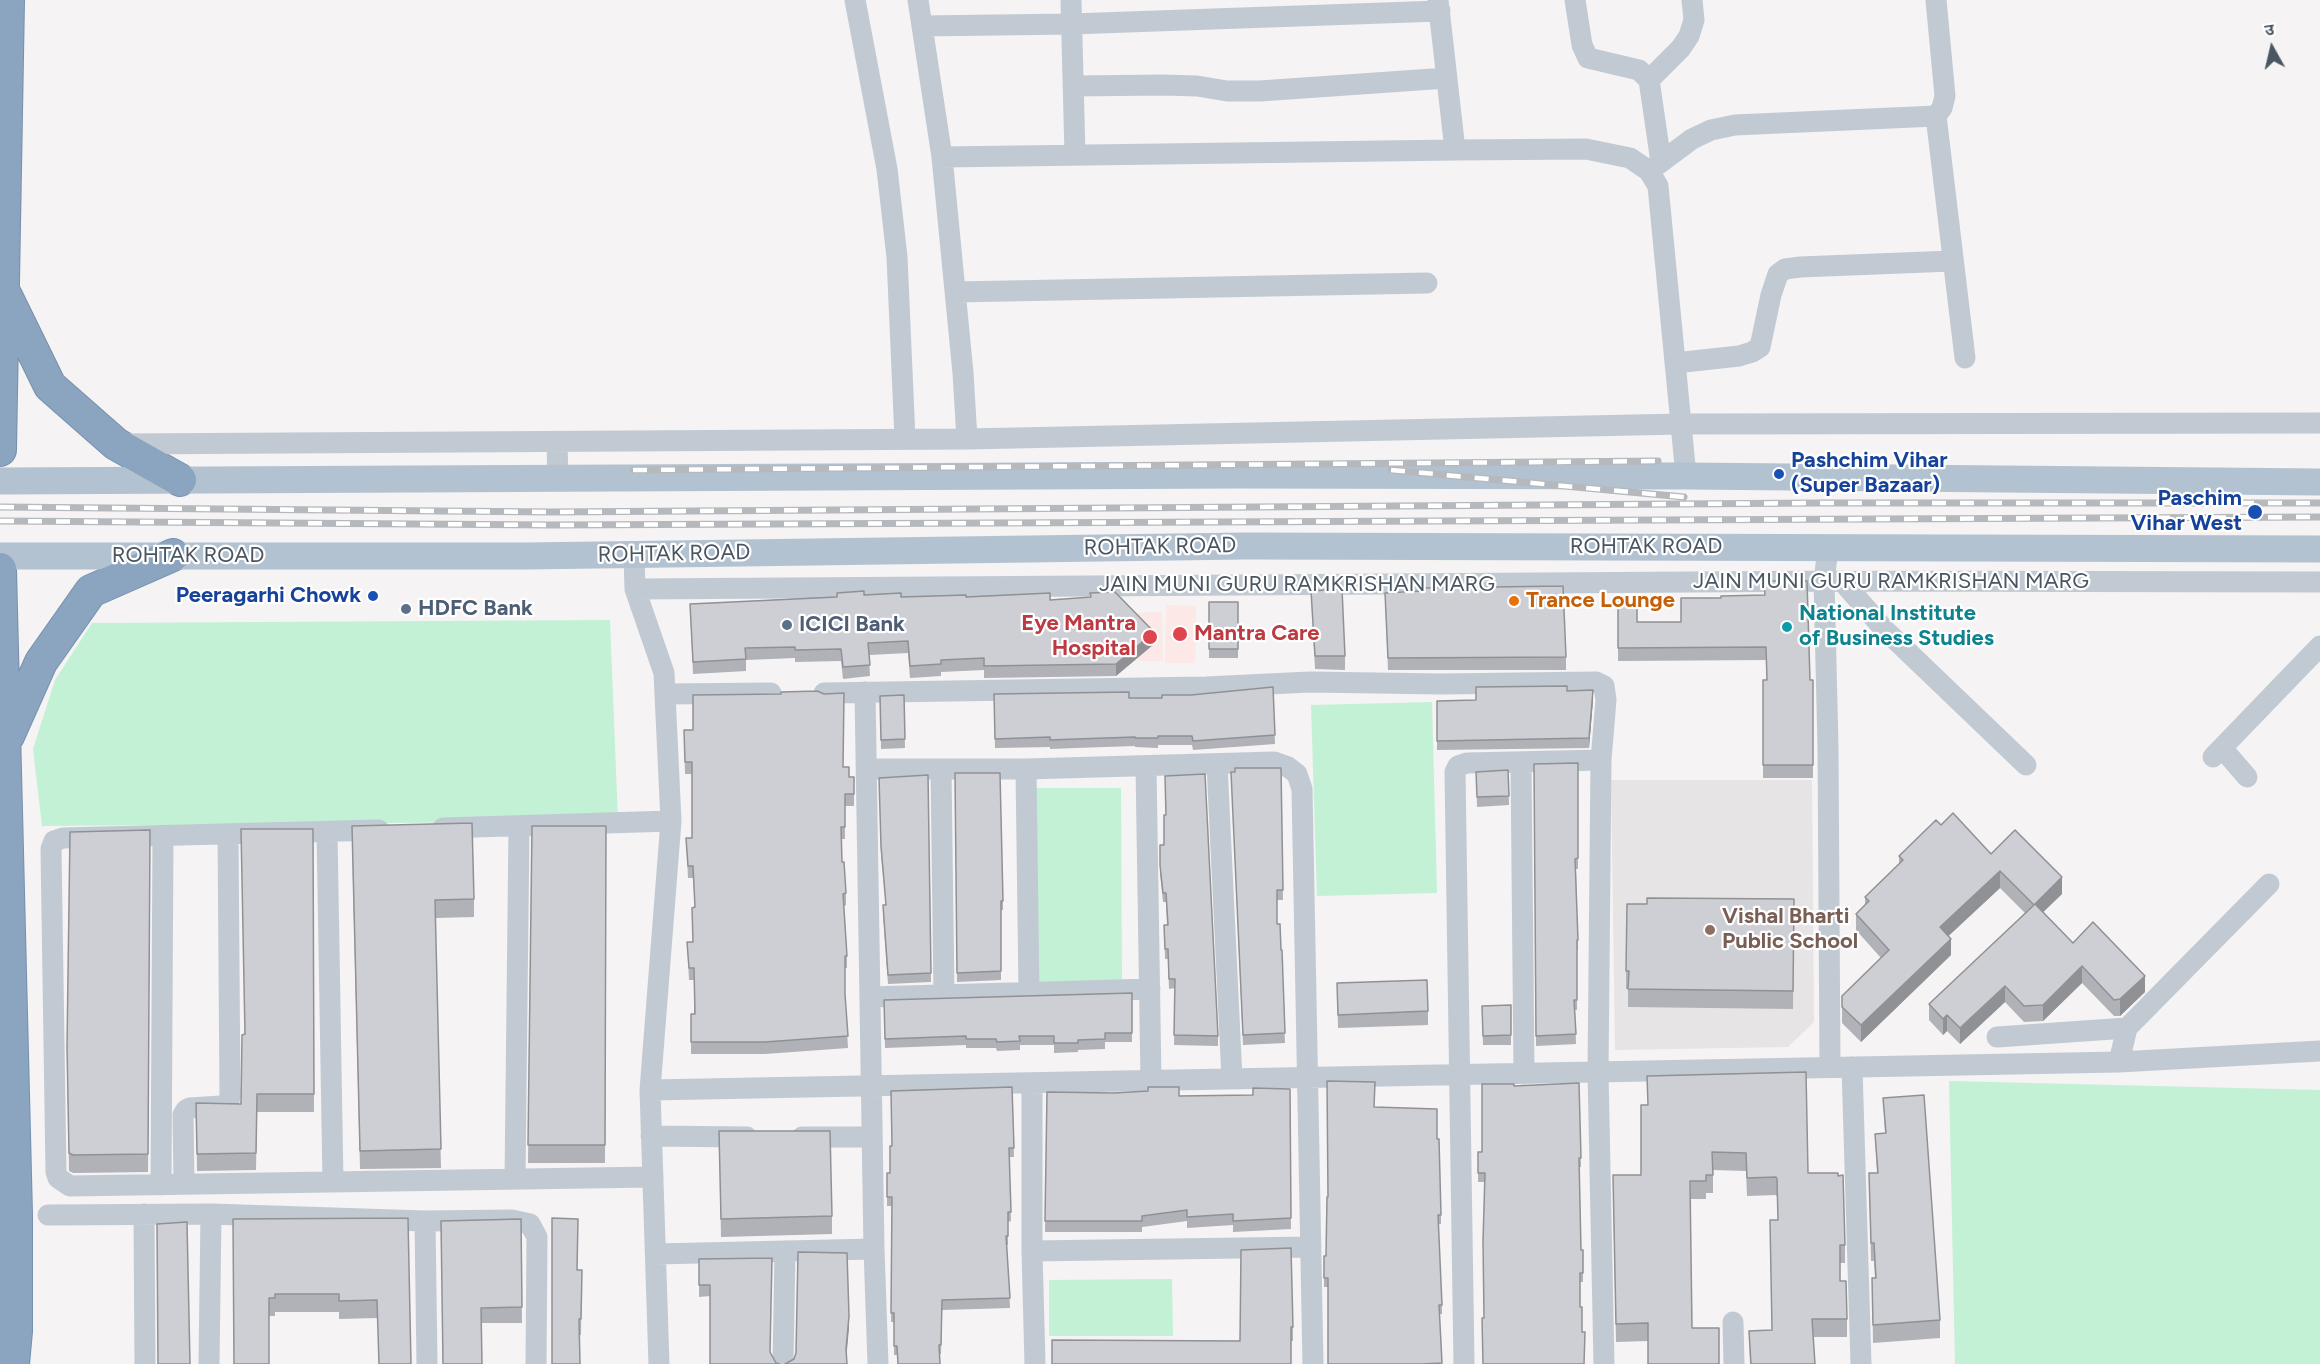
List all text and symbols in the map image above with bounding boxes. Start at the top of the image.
north arrow [2242,18,2302,78]
text: उ [2263,20,2275,40]
place label: Pashchim Vihar (Super Bazaar) [1791,448,1948,500]
marker: Pashchim Vihar (Super Bazaar) [1772,467,1786,481]
place label: Paschim Vihar West [2130,486,2242,538]
marker: Paschim Vihar West [2246,503,2264,521]
street label: ROHTAK ROAD [1083,532,1237,562]
street label: ROHTAK ROAD [1570,534,1722,560]
street label: ROHTAK ROAD [597,539,751,569]
street label: ROHTAK ROAD [112,543,264,569]
street label: JAIN MUNI GURU RAMKRISHAN MARG [1693,569,2089,595]
street label: JAIN MUNI GURU RAMKRISHAN MARG [1099,572,1495,598]
place label: Peeragarhi Chowk [176,583,361,609]
place label: Trance Lounge [1526,588,1675,614]
marker: Peeragarhi Chowk [366,589,380,603]
marker: Trance Lounge [1507,594,1521,608]
place label: HDFC Bank [418,596,533,622]
place label: National Institute of Business Studies [1799,601,1994,652]
marker: HDFC Bank [399,602,413,616]
place label: Eye Mantra Hospital [1021,611,1136,662]
place label: ICICI Bank [799,612,905,638]
marker: ICICI Bank [780,618,794,632]
marker: National Institute of Business Studies [1780,620,1794,634]
place label: Mantra Care [1194,621,1319,647]
marker: Mantra Care [1171,625,1189,643]
marker: Eye Mantra Hospital [1141,628,1159,646]
place label: Vishal Bharti Public School [1722,904,1858,956]
marker: Vishal Bharti Public School [1703,923,1717,937]

